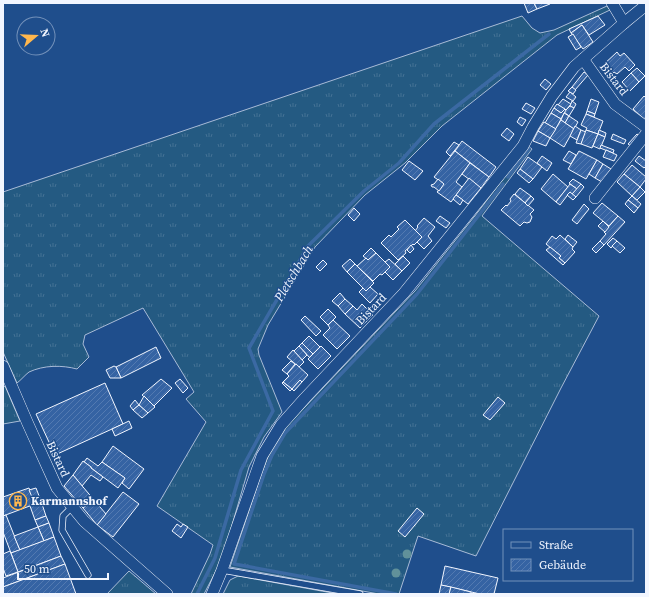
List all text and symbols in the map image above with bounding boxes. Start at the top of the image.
north arrow [16,16,56,56]
text: N [37,27,53,39]
street label: Bistard [596,59,632,99]
water label: Pletschbach [270,242,317,305]
street label: Bistard [352,290,390,328]
street label: Bistard [43,438,73,480]
building icon: Karmannshof [8,491,28,511]
place label: Karmannshof [31,493,109,509]
legend [503,529,633,581]
text: Straße [539,537,573,553]
scale bar [18,555,108,581]
text: Gebäude [539,557,586,573]
text: 50 m [24,561,50,577]

